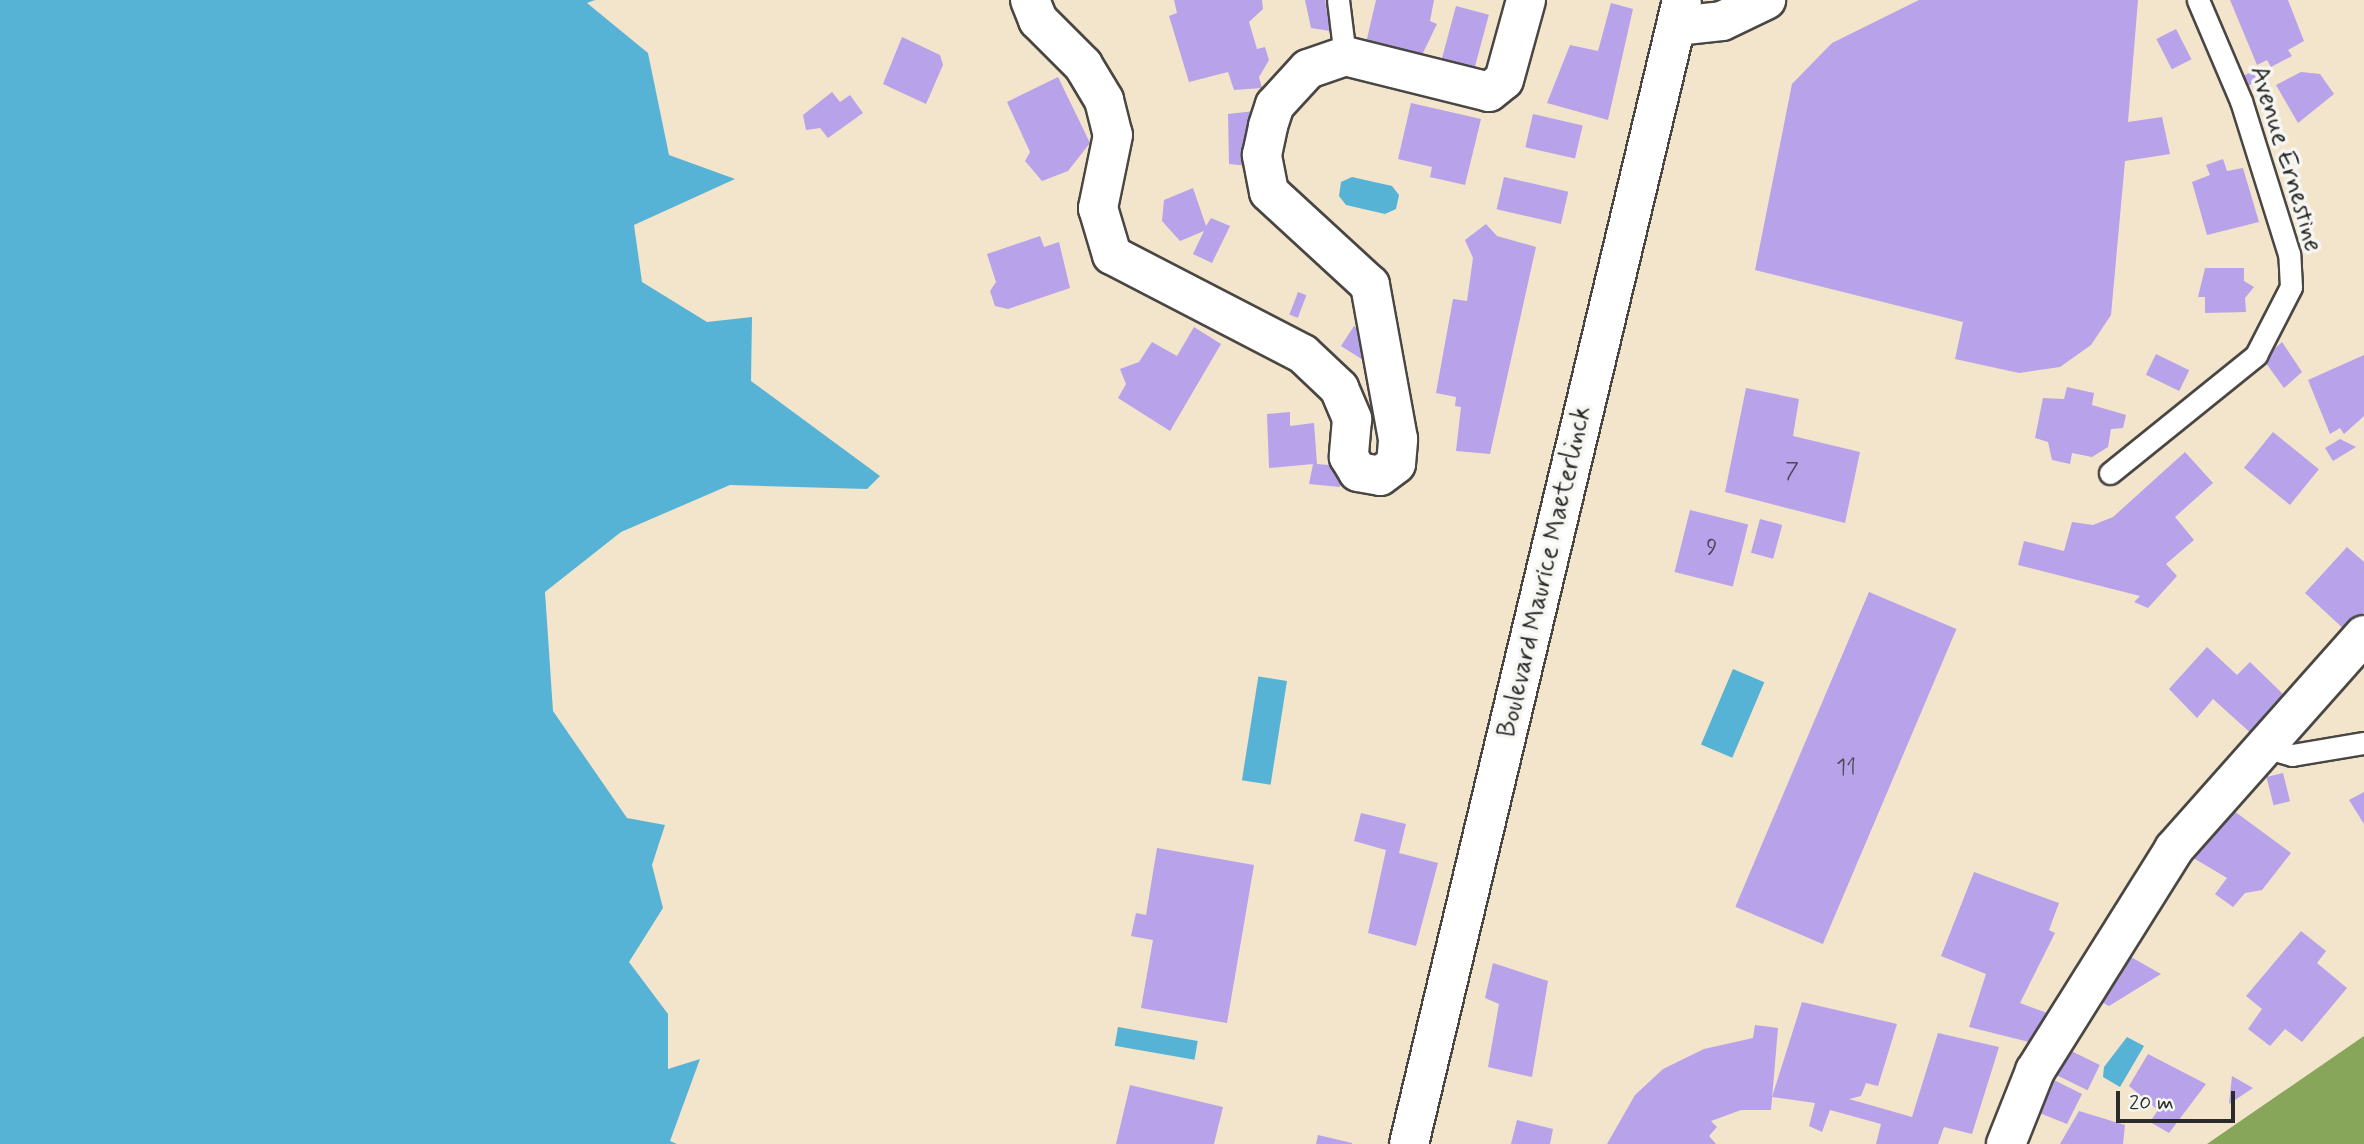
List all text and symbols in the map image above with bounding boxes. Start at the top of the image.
street label: Avenue Ernestine [2242,64,2328,254]
street label: Boulevard Maurice Maeterlinck [1493,404,1599,740]
house number: 7 [1785,458,1799,486]
house number: 9 [1706,534,1718,562]
house number: 11 [1836,754,1856,782]
scale bar [2119,1078,2238,1122]
text: 20 m [2129,1089,2174,1117]

